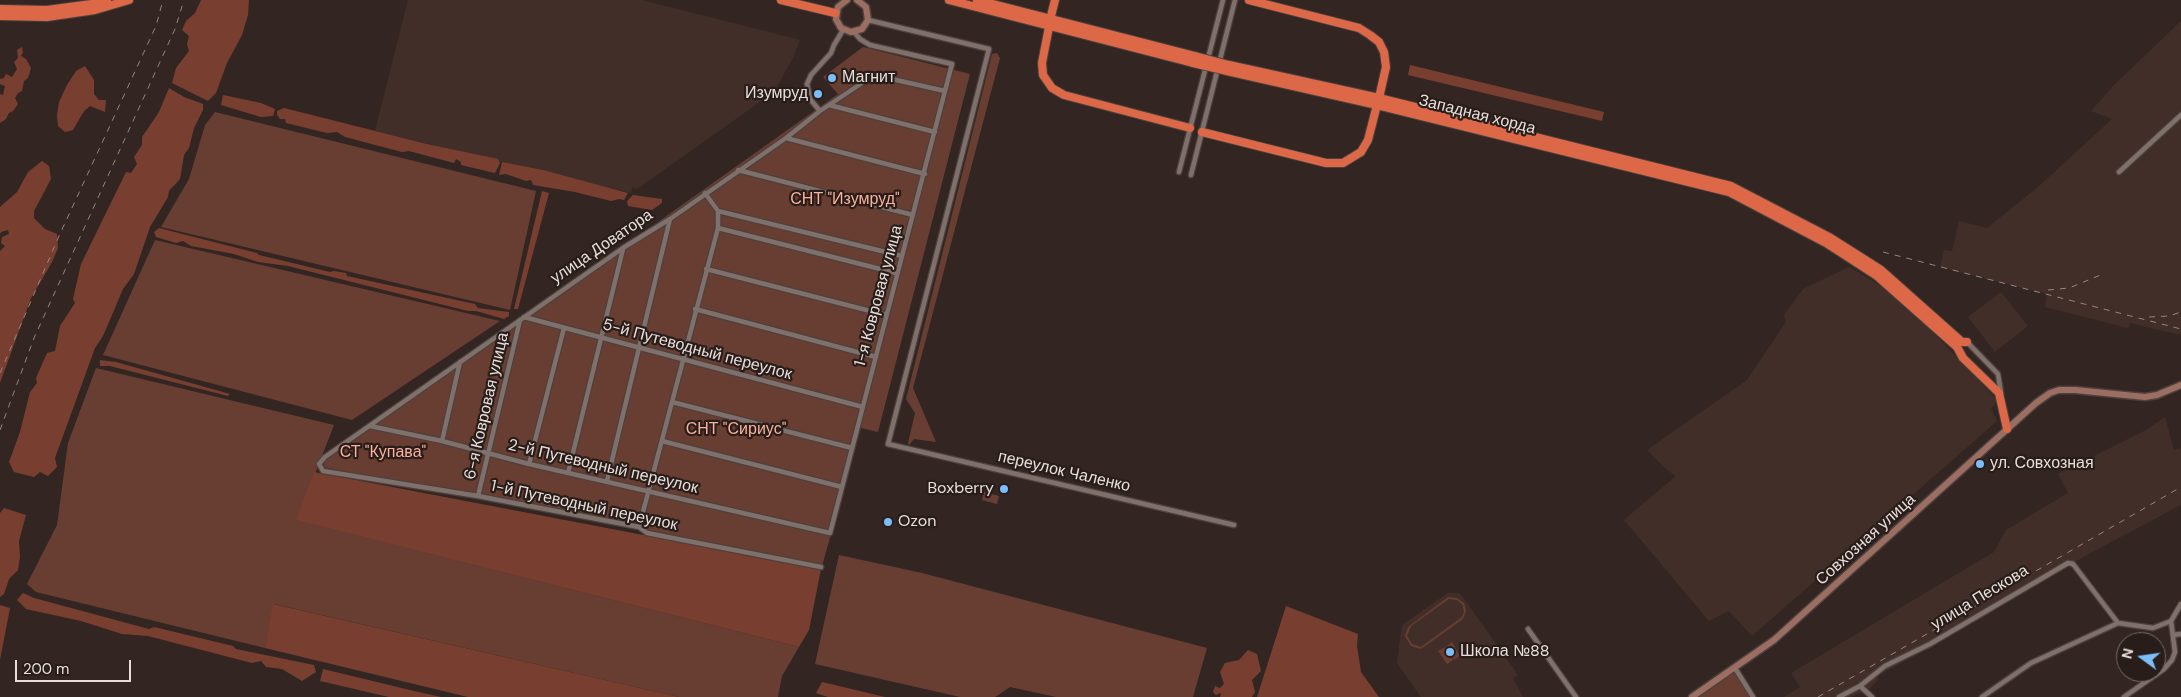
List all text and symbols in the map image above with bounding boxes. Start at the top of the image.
place label: Магнит [842,68,895,88]
marker: Магнит [826,72,838,84]
place label: Изумруд [745,84,808,104]
marker: Изумруд [812,88,824,100]
street label: Западная хорда [1417,91,1537,139]
park label: СНТ "Изумруд" [790,190,900,210]
street label: улица Доватора [547,206,657,288]
street label: 1-я Ковровая улица [851,223,907,369]
street label: 5-й Путеводный переулок [600,315,794,385]
street label: 6-я Ковровая улица [461,331,513,481]
park label: СНТ "Сириус" [686,420,786,440]
street label: 2-й Путеводный переулок [506,436,700,498]
park label: СТ "Купава" [340,443,426,463]
street label: переулок Чаленко [996,447,1132,497]
place label: ул. Совхозная [1990,454,2094,474]
marker: ул. Совхозная [1974,458,1986,470]
street label: 1-й Путеводный переулок [489,477,679,535]
place label: Boxberry [927,479,994,499]
marker: Boxberry [998,483,1010,495]
street label: Совхозная улица [1812,490,1920,590]
place label: Ozon [898,512,936,532]
marker: Ozon [882,516,894,528]
street label: улица Пескова [1928,561,2032,635]
north arrow [2116,632,2166,682]
place label: Школа №88 [1460,642,1550,662]
marker: Школа №88 [1444,646,1456,658]
text: N [2117,646,2137,661]
scale bar [18,650,134,682]
text: 200 m [23,659,69,679]

